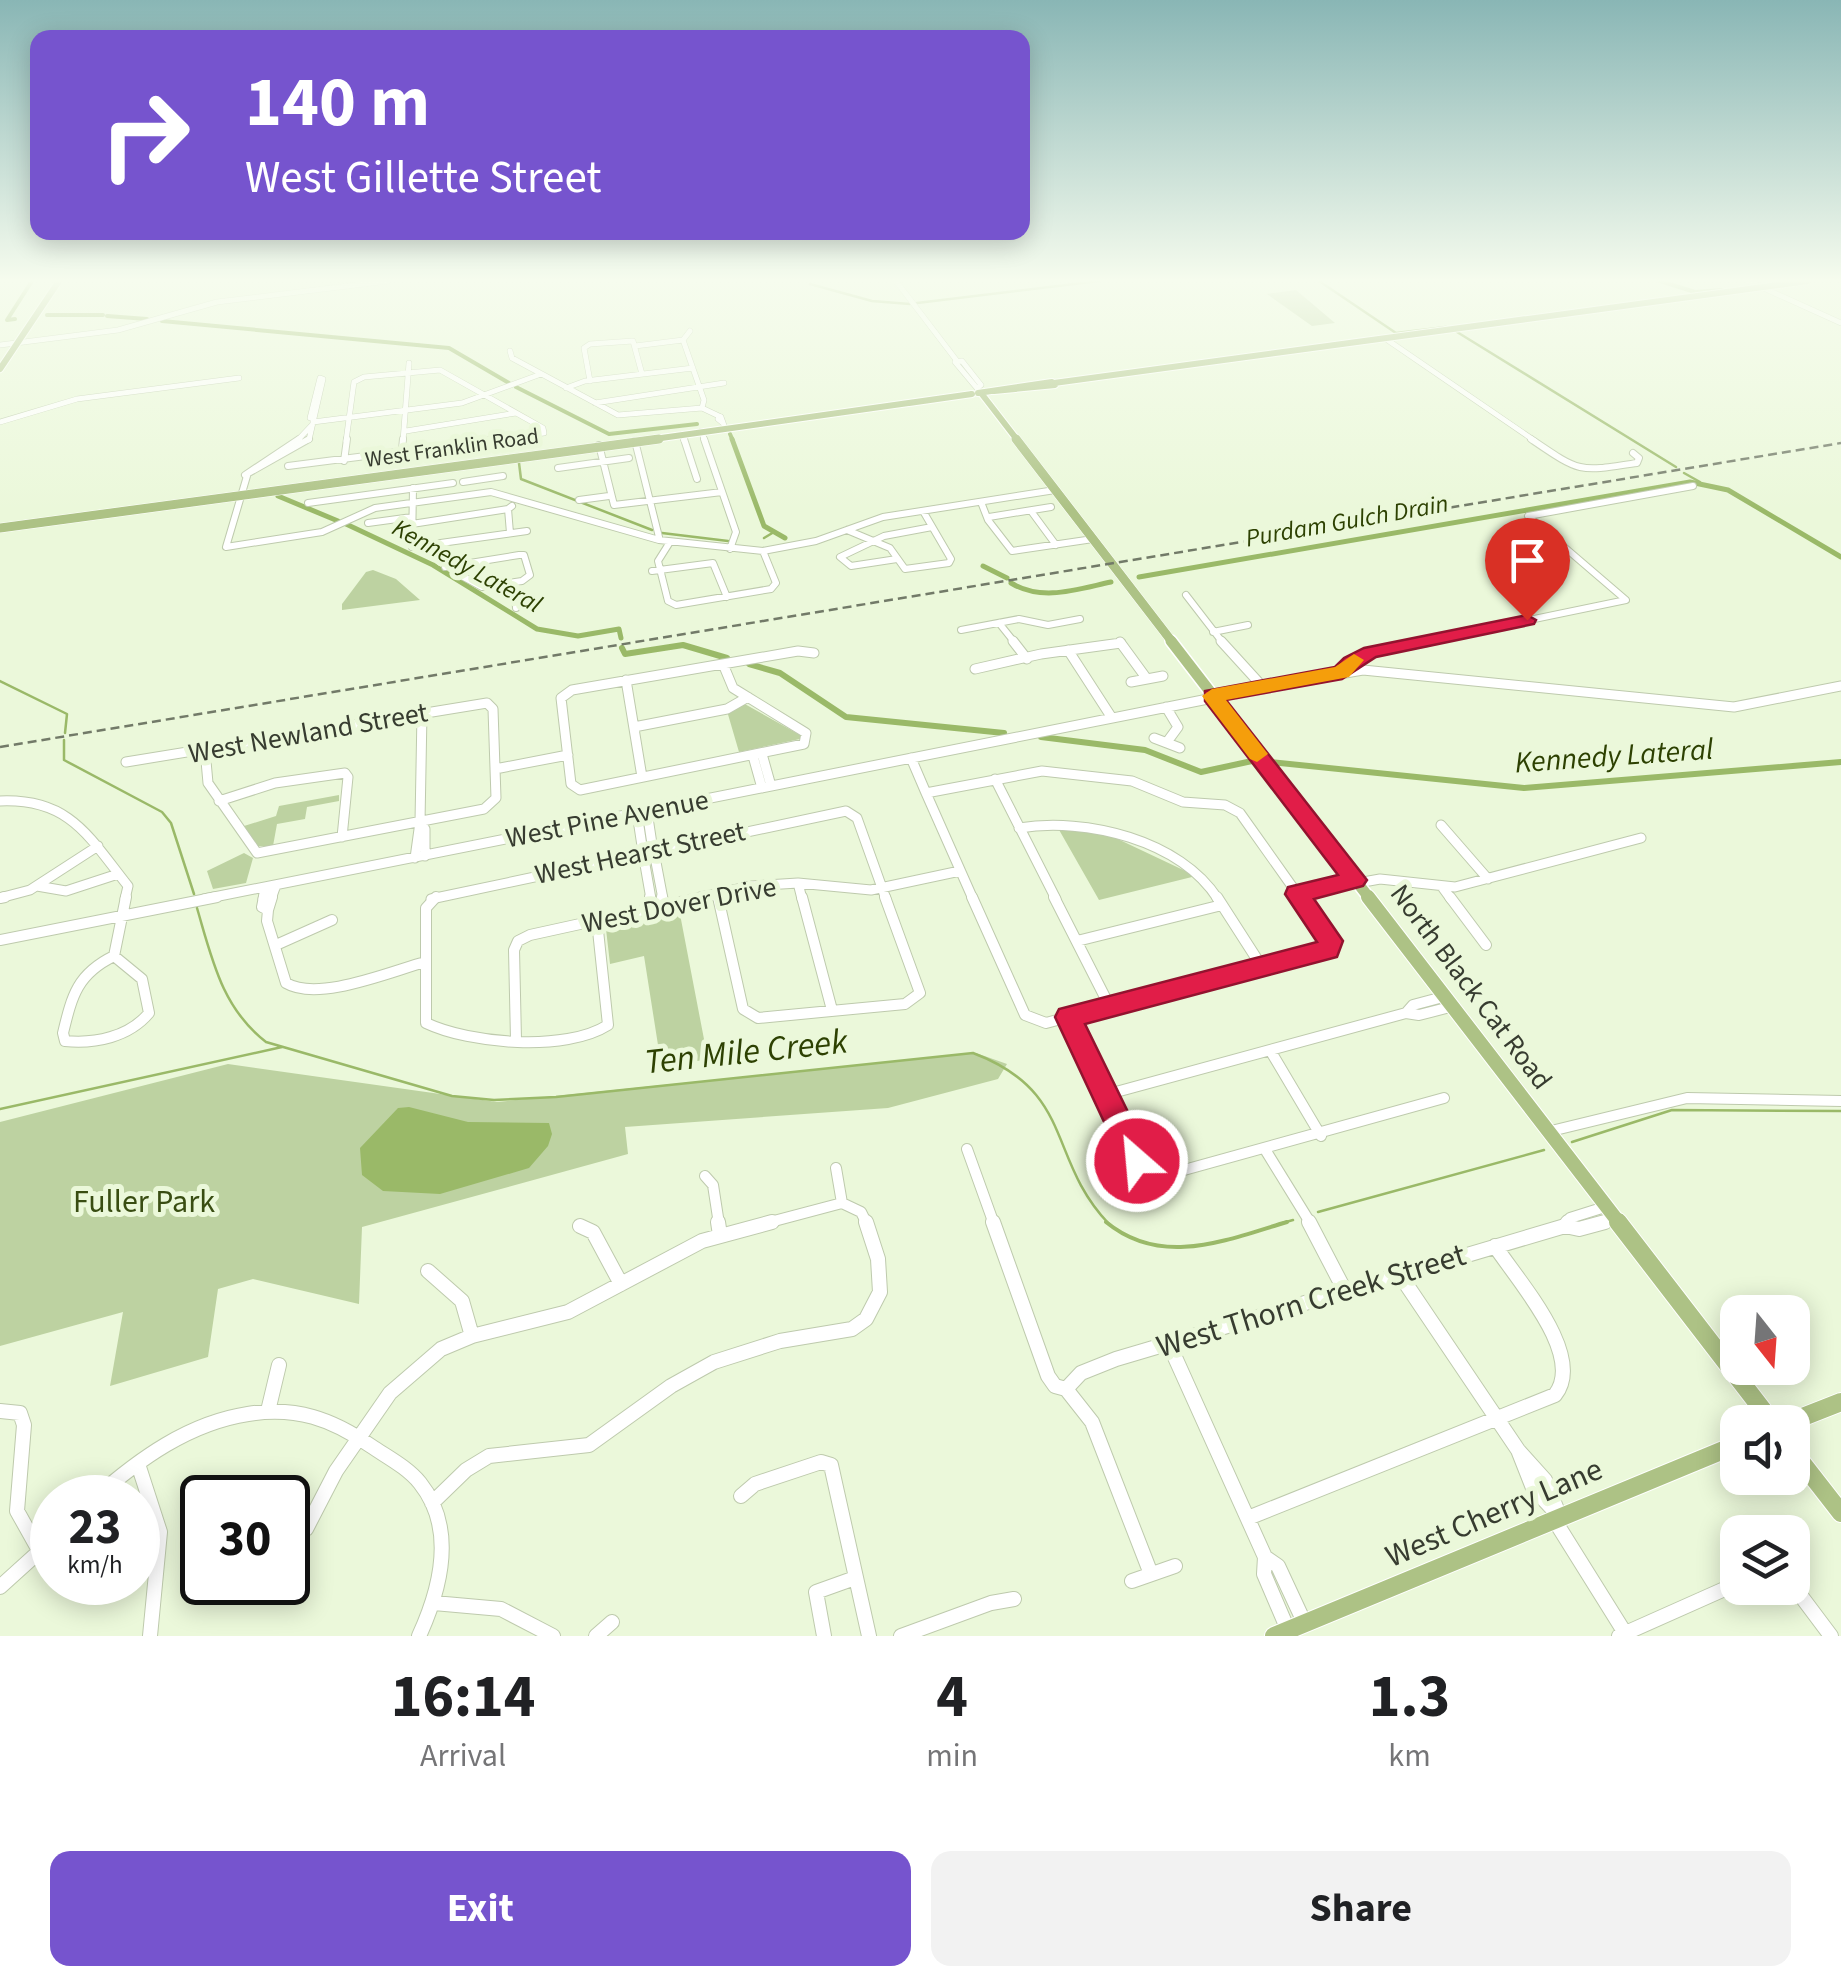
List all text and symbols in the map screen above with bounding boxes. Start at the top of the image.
text: 140 m [245,53,430,153]
icon: right [80,70,210,200]
text: West Gillette Street [245,146,601,210]
street label: West Franklin Road [363,420,541,476]
water label: Purdam Gulch Drain [1243,485,1451,557]
water label: Kennedy Lateral [386,510,549,622]
pin [1485,518,1570,621]
icon: arrive [1500,533,1555,588]
street label: West Newland Street [185,692,431,774]
water label: Kennedy Lateral [1513,728,1715,784]
street label: West Pine Avenue [502,780,712,858]
street label: West Hearst Street [531,811,749,895]
street label: West Dover Drive [578,867,780,943]
street label: North Black Cat Road [1380,876,1562,1098]
water label: Ten Mile Creek [642,1016,851,1088]
position arrow [1085,1109,1189,1213]
park label: Fuller Park [73,1179,215,1225]
street label: West Thorn Creek Street [1151,1232,1471,1370]
north arrow [1720,1295,1810,1385]
map controls [1720,1295,1810,1605]
button: sound [1720,1405,1810,1495]
street label: West Cherry Lane [1378,1447,1610,1579]
speed limit sign: 30 [180,1475,310,1605]
text: 23 [69,1492,121,1563]
button: layers [1720,1515,1810,1605]
text: km/h [67,1547,123,1583]
text: 16:14 [391,1655,535,1740]
text: 4 [936,1655,968,1740]
text: 1.3 [1369,1655,1450,1740]
text: Arrival [420,1733,506,1779]
text: min [926,1733,978,1779]
text: km [1388,1733,1431,1779]
button: Exit [50,1851,911,1966]
button: Share [931,1851,1791,1966]

